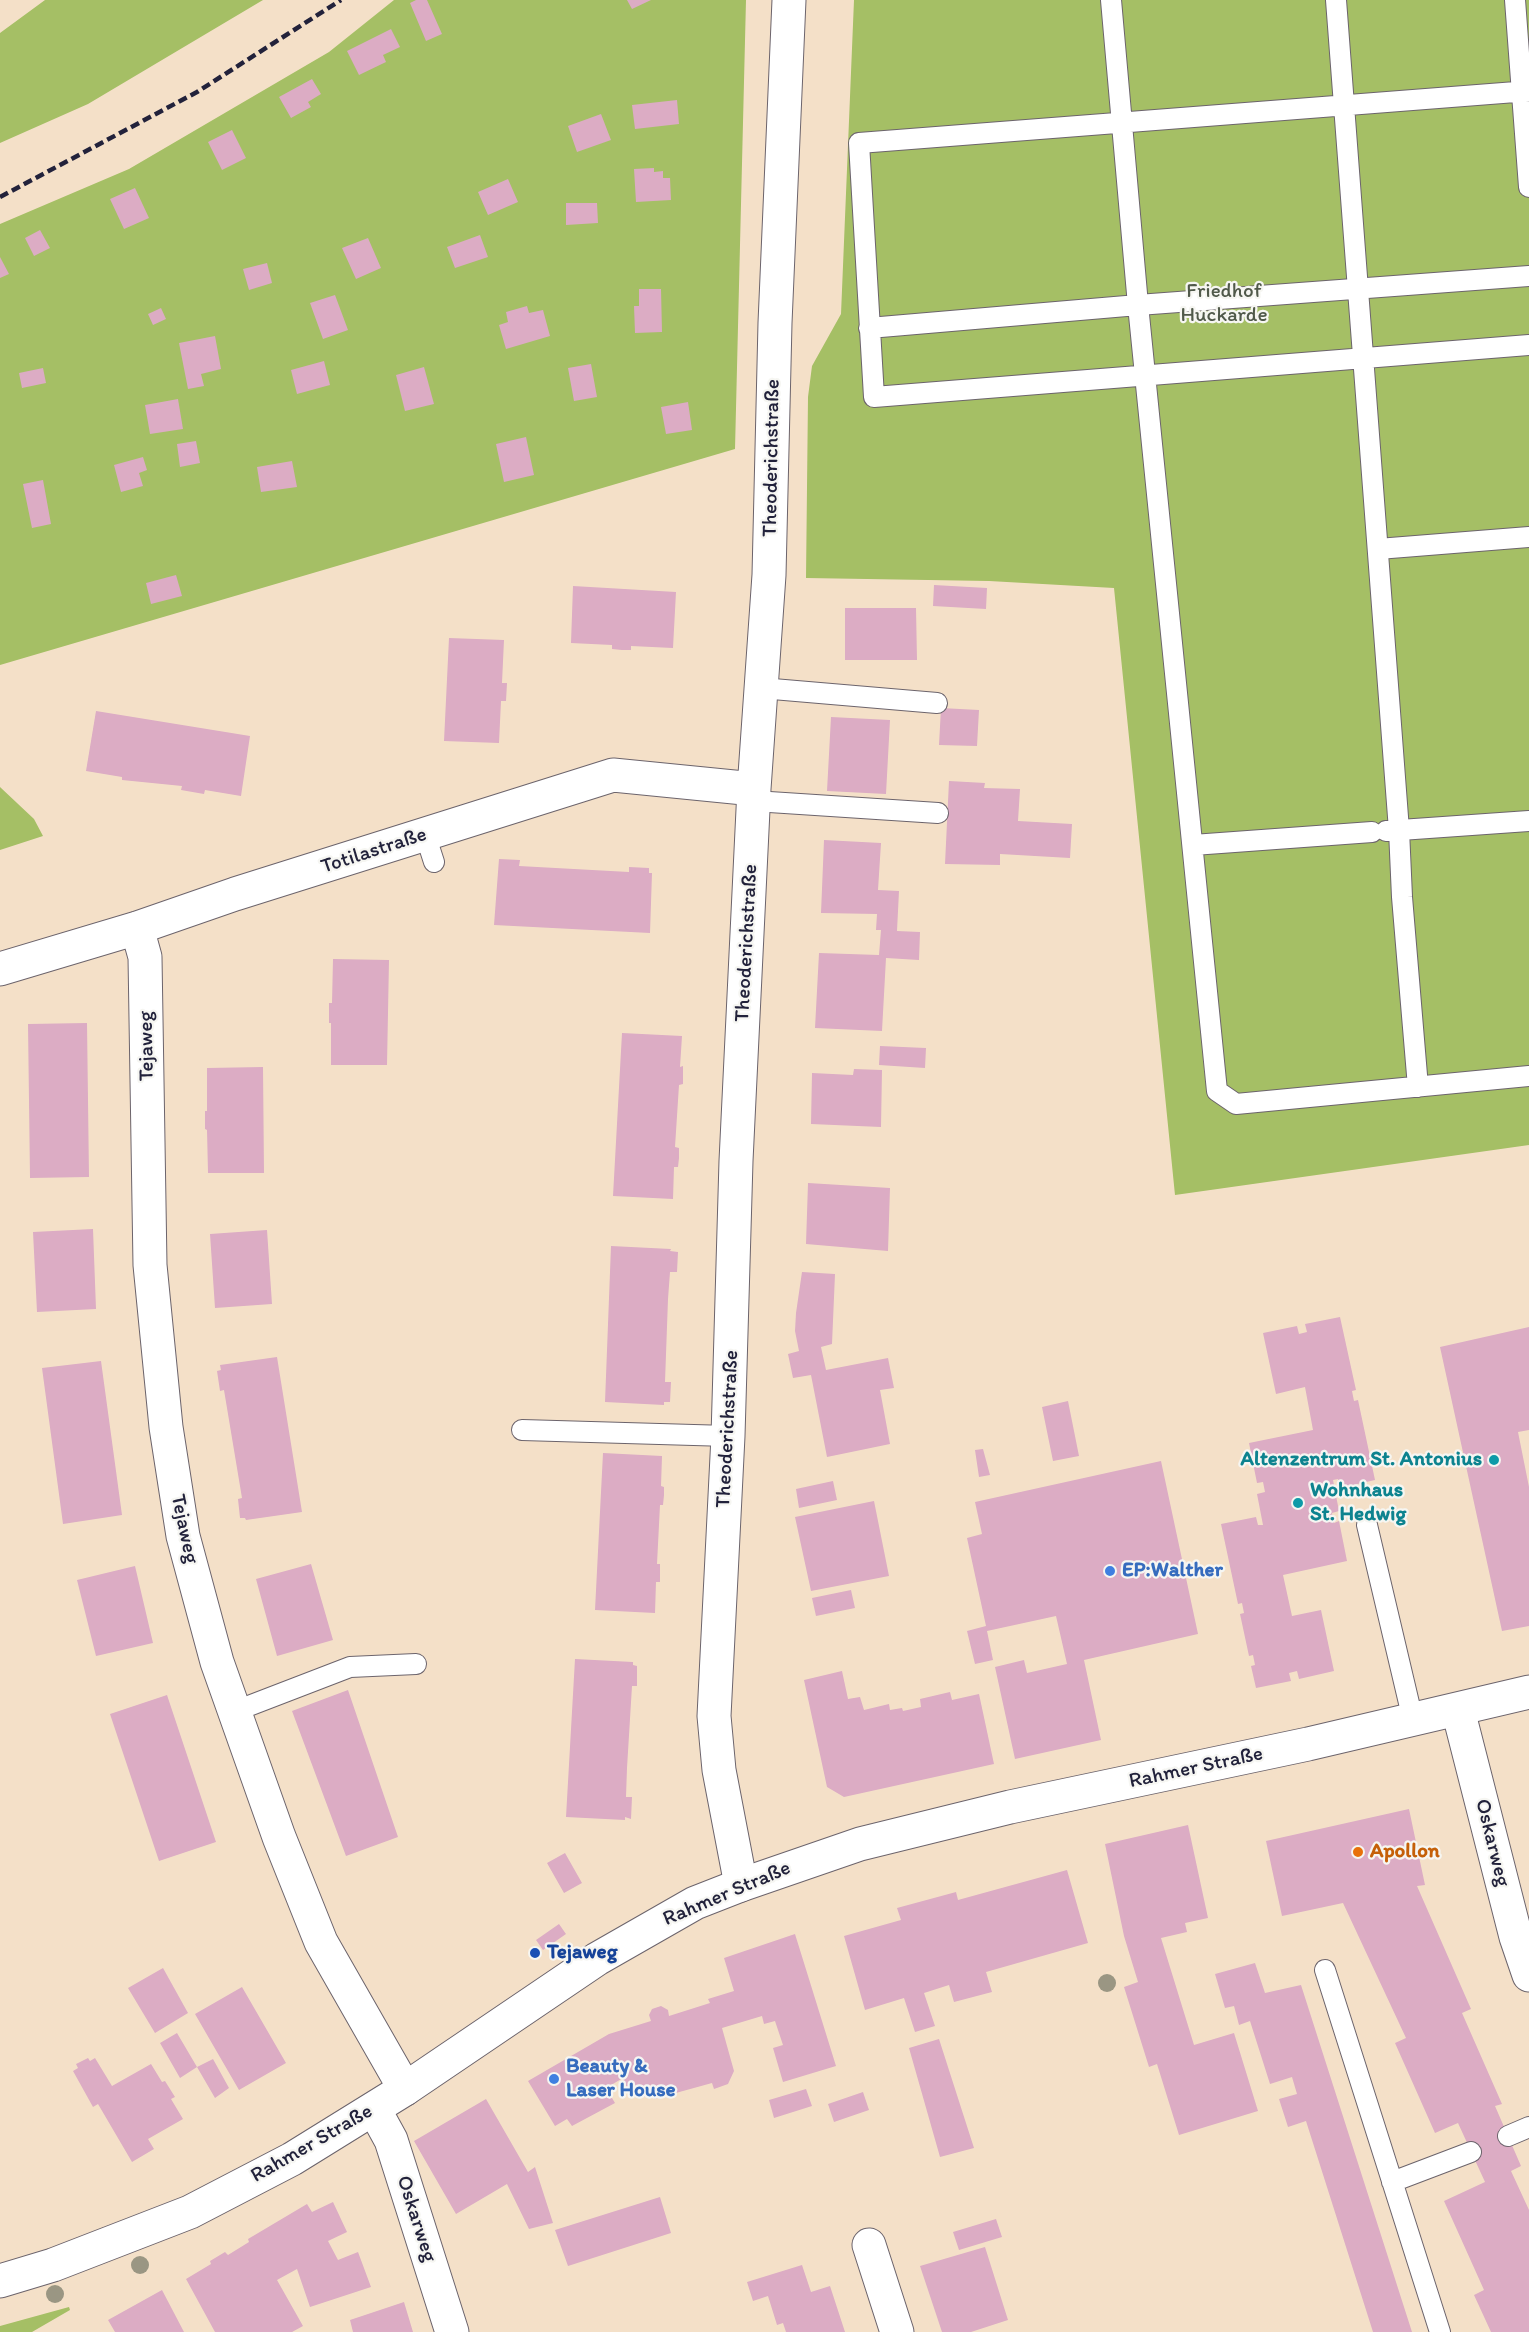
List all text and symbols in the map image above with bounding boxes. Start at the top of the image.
park label: Friedhof Huckarde [1180,279,1268,329]
street label: Theoderichstraße [758,379,786,537]
street label: Totilastraße [318,822,430,880]
street label: Theoderichstraße [730,863,764,1023]
street label: Tejaweg [134,1011,160,1081]
street label: Theoderichstraße [711,1349,745,1509]
place label: Altenzentrum St. Antonius [1241,1447,1482,1473]
marker: Altenzentrum St. Antonius [1487,1453,1501,1467]
place label: Wohnhaus St. Hedwig [1310,1478,1406,1528]
street label: Tejaweg [164,1492,204,1566]
marker: Wohnhaus St. Hedwig [1291,1496,1305,1510]
place label: EP:Walther [1122,1558,1223,1584]
marker: EP:Walther [1103,1564,1117,1578]
street label: Rahmer Straße [1127,1742,1265,1794]
street label: Oskarweg [1469,1797,1515,1889]
place label: Apollon [1370,1839,1440,1865]
marker: Apollon [1351,1845,1365,1859]
street label: Rahmer Straße [659,1856,795,1932]
place label: Tejaweg [547,1940,617,1966]
marker: Tejaweg [528,1946,542,1960]
place label: Beauty & Laser House [566,2054,676,2104]
marker: Beauty & Laser House [547,2072,561,2086]
street label: Rahmer Straße [247,2099,377,2189]
street label: Oskarweg [390,2173,442,2265]

